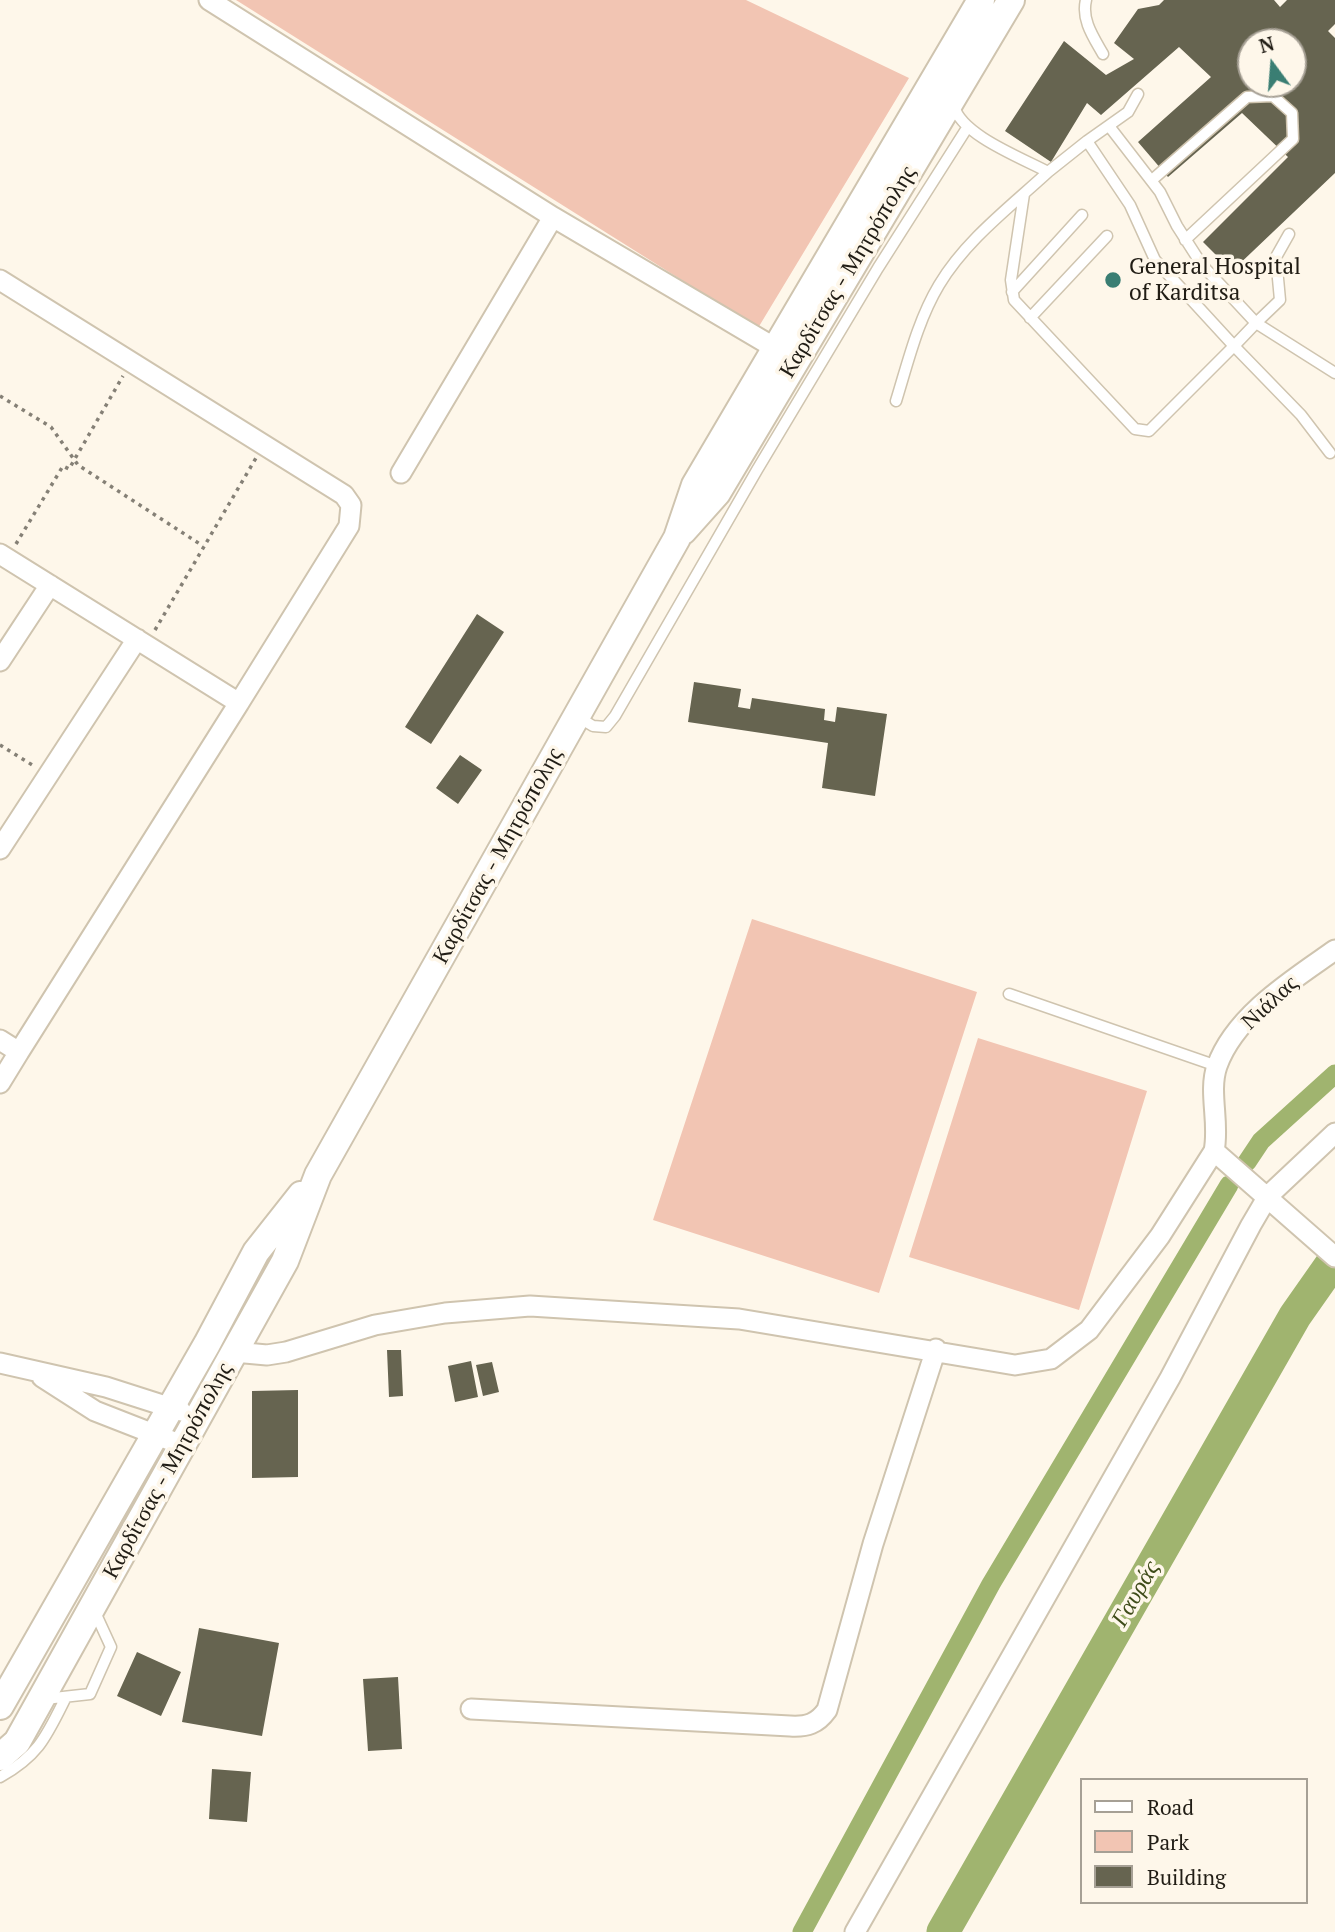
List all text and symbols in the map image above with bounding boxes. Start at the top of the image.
north arrow [1237,28,1307,98]
text: N [1256,30,1277,58]
street label: Καρδίτσας - Μητρόπολης [774,161,922,383]
place label: General Hospital of Karditsa [1129,253,1301,307]
marker: General Hospital of Karditsa [1103,270,1123,290]
street label: Καρδίτσας - Μητρόπολης [427,743,569,969]
street label: Νιάλας [1236,970,1304,1036]
street label: Καρδίτσας - Μητρόπολης [97,1358,239,1584]
water label: Γαυράς [1106,1556,1166,1632]
legend [1080,1778,1307,1904]
text: Road [1147,1793,1194,1821]
text: Park [1147,1828,1189,1856]
text: Building [1147,1863,1226,1891]

